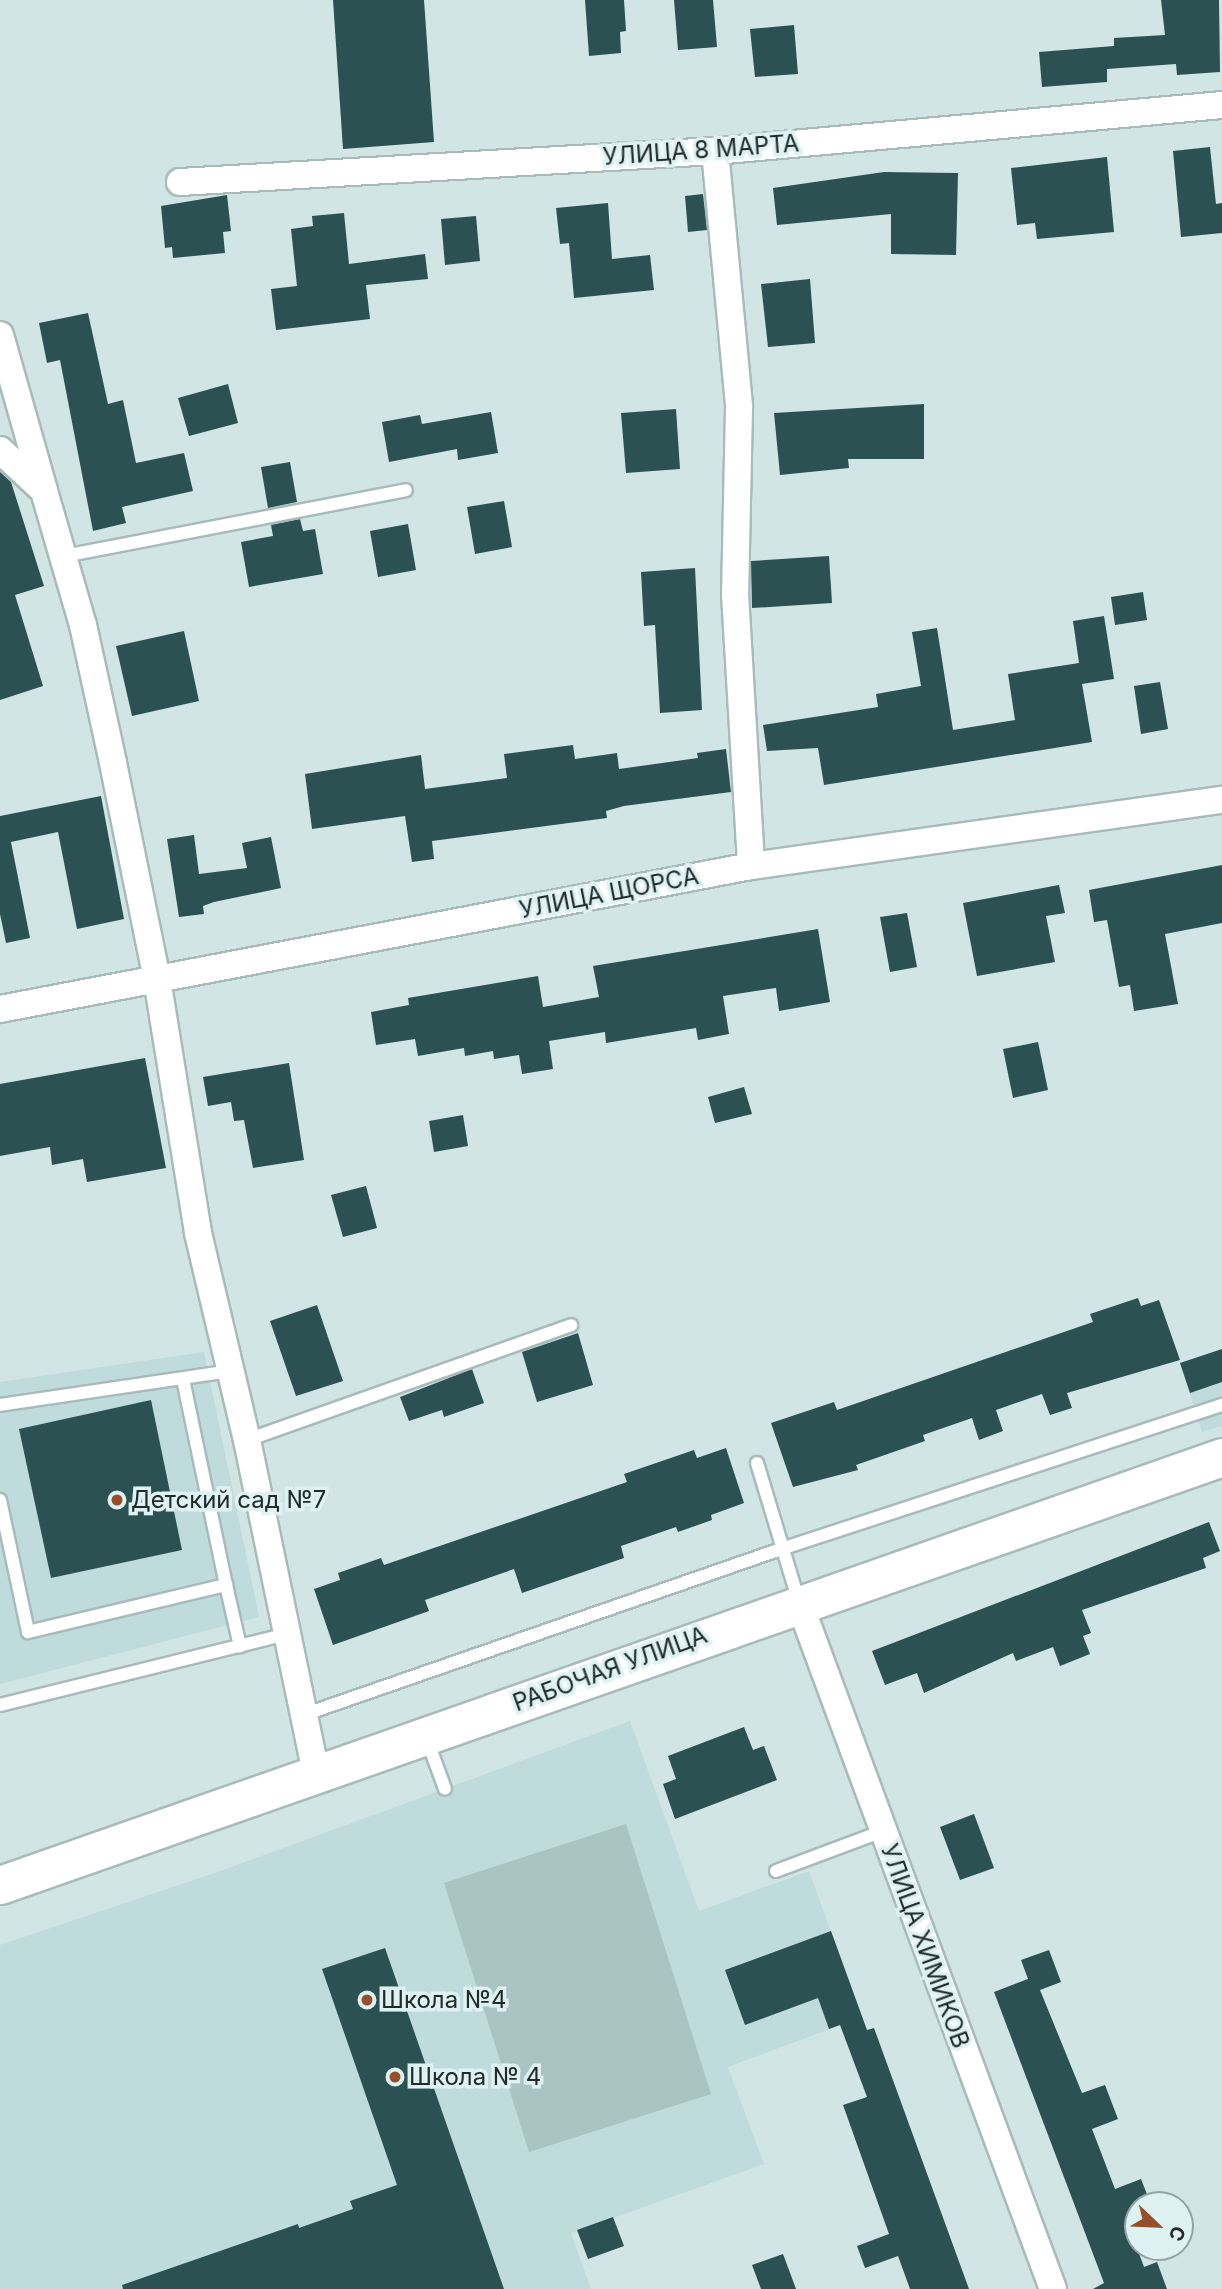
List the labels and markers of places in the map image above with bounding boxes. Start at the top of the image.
place label: Детский сад №7 [131,1486,326,1514]
marker: Детский сад №7 [109,1492,125,1508]
place label: Школа №4 [381,1986,507,2014]
marker: Школа №4 [359,1992,375,2008]
place label: Школа № 4 [409,2063,541,2091]
marker: Школа № 4 [387,2069,403,2085]

